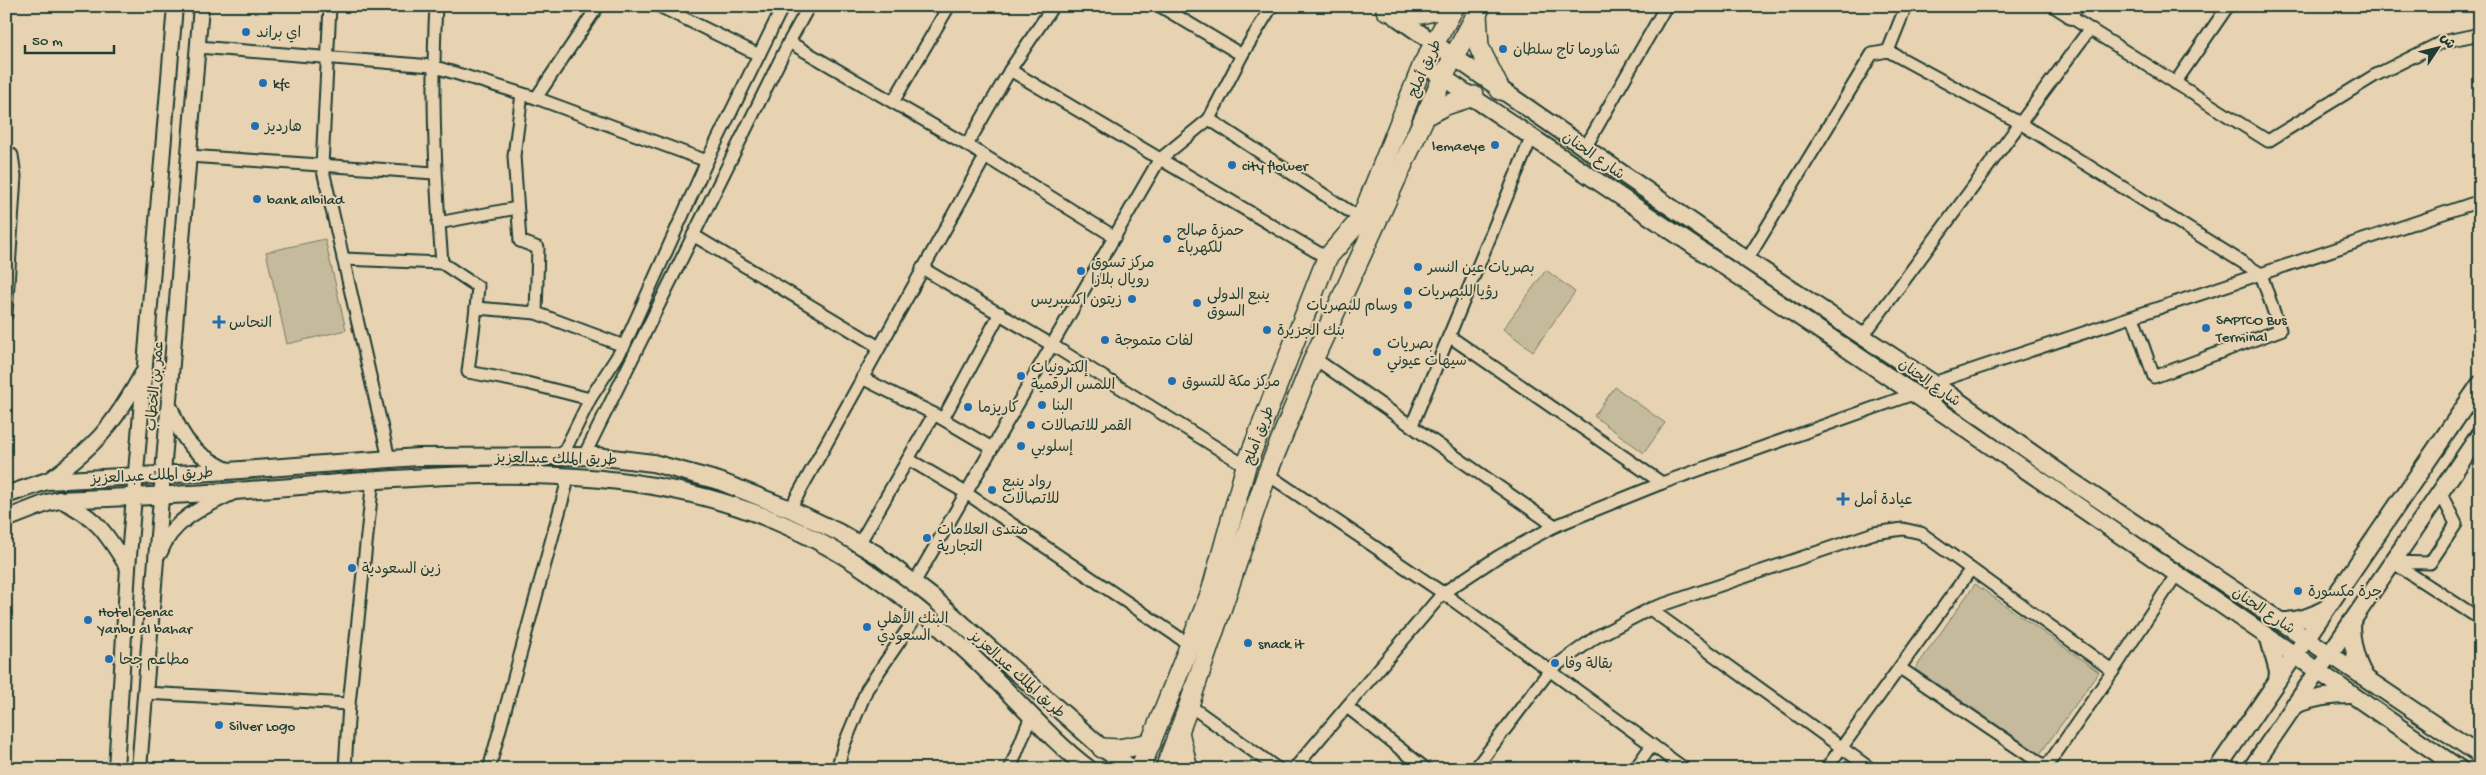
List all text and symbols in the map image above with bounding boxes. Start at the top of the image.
scale bar [25,22,114,54]
north arrow [2414,22,2464,72]
place label: اي براند [256,25,301,43]
marker: اي براند [240,26,252,38]
text: ش [2435,31,2458,53]
text: 50 m [32,33,63,51]
street label: طريق أملج [1403,36,1447,101]
place label: شاورما تاج سلطان [1513,42,1620,60]
marker: شاورما تاج سلطان [1497,43,1509,55]
place label: kfc [273,76,290,94]
marker: kfc [257,77,269,89]
place label: هارديز [263,119,302,137]
marker: هارديز [249,120,261,132]
street label: شارع الحنان [1558,129,1627,185]
place label: lemaeye [1432,138,1485,156]
marker: lemaeye [1489,139,1501,151]
place label: city flower [1242,158,1309,176]
marker: city flower [1226,159,1238,171]
place label: bank albilad [267,192,345,210]
marker: bank albilad [251,193,263,205]
place label: حمزة صالح للكهرباء [1177,223,1244,258]
marker: حمزة صالح للكهرباء [1161,233,1173,245]
place label: مركز تسوق رويال بلازا [1091,255,1155,290]
place label: بصريات عين النسر [1426,260,1535,278]
marker: بصريات عين النسر [1412,261,1424,273]
marker: مركز تسوق رويال بلازا [1075,265,1087,277]
place label: رؤيا للبصريات [1418,284,1498,302]
marker: رؤيا للبصريات [1402,285,1414,297]
place label: ينبع الدولى السوق [1207,287,1270,322]
place label: زيتون اكسبريس [1031,292,1122,310]
marker: زيتون اكسبريس [1126,293,1138,305]
marker: ينبع الدولى السوق [1191,297,1203,309]
place label: وسام للبصريات [1306,298,1398,316]
marker: وسام للبصريات [1402,299,1414,311]
place label: SAPTCO Bus Terminal [2215,312,2287,347]
place label: النحاس [229,315,272,333]
marker: النحاس [213,316,225,328]
marker: SAPTCO Bus Terminal [2200,322,2212,334]
place label: بنك الجزيرة [1277,323,1345,341]
marker: بنك الجزيرة [1261,324,1273,336]
place label: لفات متموجة [1115,333,1193,351]
marker: لفات متموجة [1099,334,1111,346]
place label: بصريات سيهات عيوني [1387,336,1467,373]
street label: عمر بن الخطاب [143,340,169,432]
marker: بصريات سيهات عيوني [1371,346,1383,358]
street label: شارع الحنان [1894,356,1963,412]
place label: إلكترونيات اللمس الرقمية [1031,360,1115,395]
marker: إلكترونيات اللمس الرقمية [1015,370,1027,382]
place label: مركز مكة للتسوق [1182,374,1280,392]
marker: مركز مكة للتسوق [1166,375,1178,387]
place label: البنا [1052,398,1073,416]
marker: البنا [1036,399,1048,411]
place label: كاريزما [978,400,1019,418]
marker: كاريزما [962,401,974,413]
street label: طريق أملج [1239,403,1279,468]
place label: القمر للاتصالات [1041,418,1132,436]
marker: القمر للاتصالات [1025,419,1037,431]
place label: إسلوبي [1031,439,1073,459]
marker: إسلوبي [1015,440,1027,452]
street label: طريق الملك عبدالعزيز [493,450,617,470]
street label: طريق الملك عبدالعزيز [88,465,214,489]
place label: رواد ينبع للاتصالات [1002,474,1059,509]
marker: رواد ينبع للاتصالات [986,484,998,496]
place label: عيادة أمل [1854,490,1912,510]
marker: عيادة أمل [1836,492,1850,506]
place label: منتدى العلامات التجارية [937,522,1028,557]
marker: منتدى العلامات التجارية [921,532,933,544]
place label: زين السعودية [362,561,441,579]
marker: زين السعودية [346,562,358,574]
street label: شارع الحنان [2228,584,2298,639]
place label: جرة مكسورة [2308,584,2382,602]
marker: جرة مكسورة [2292,585,2304,597]
place label: Hotel Genac Yanbu al bahar [96,604,194,639]
place label: البنك الأهلي السعودي [877,608,948,646]
marker: Hotel Genac Yanbu al bahar [82,614,94,626]
marker: البنك الأهلي السعودي [861,621,873,633]
street label: طريق الملك عبدالعزيز [964,626,1068,723]
place label: snack it [1258,636,1306,654]
marker: snack it [1242,637,1254,649]
place label: مطاعم جحا [119,652,189,671]
marker: مطاعم جحا [103,653,115,665]
place label: بقالة وفا [1565,656,1613,674]
marker: بقالة وفا [1549,657,1561,669]
place label: Silver Logo [229,718,296,736]
marker: Silver Logo [213,719,225,731]

